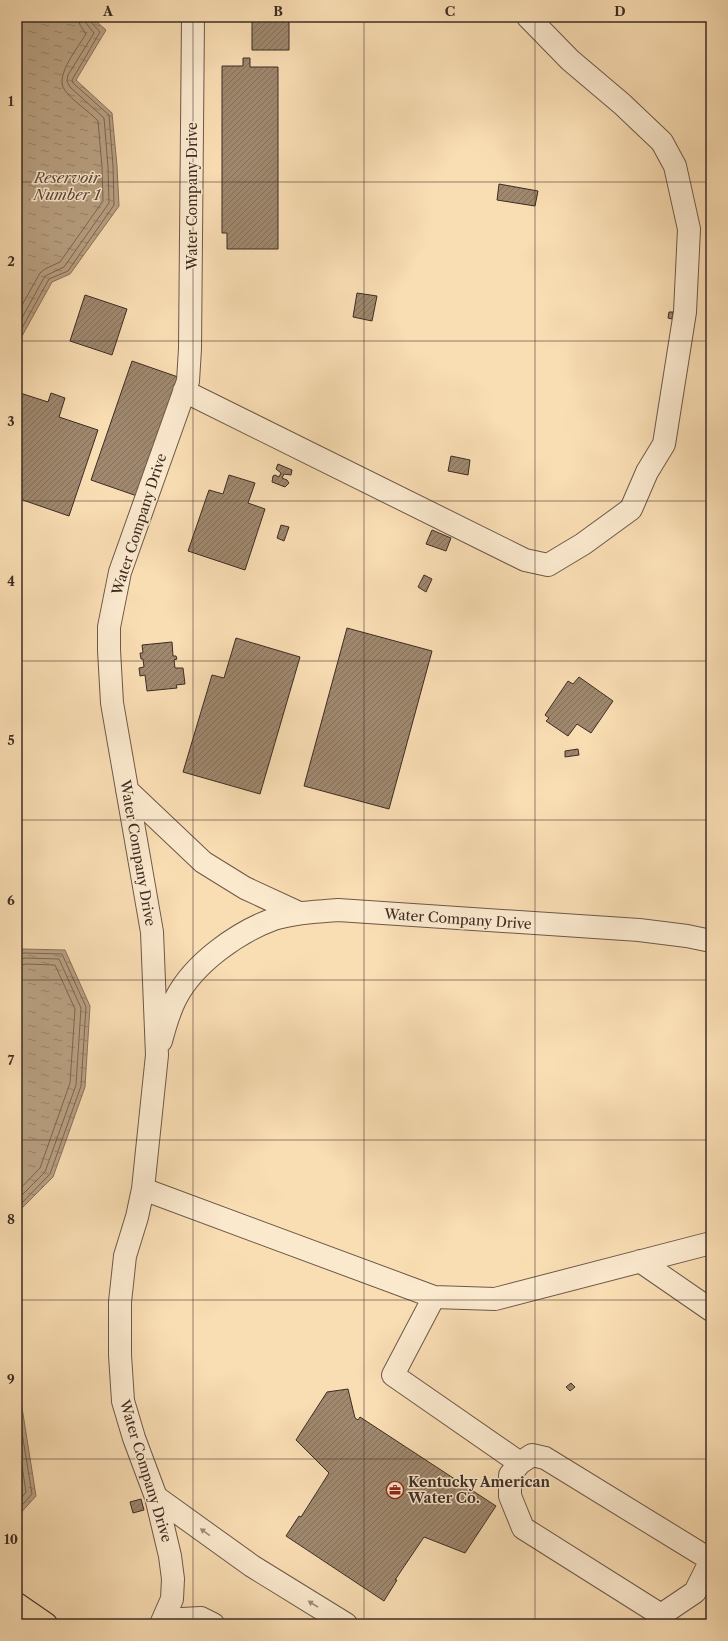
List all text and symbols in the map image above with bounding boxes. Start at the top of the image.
text: A [102,3,114,19]
text: B [273,3,283,19]
text: C [445,3,455,19]
text: D [614,3,626,19]
text: 1 [8,93,14,109]
street label: Water Company Drive [183,122,201,271]
water label: Reservoir Number 1 [33,168,102,204]
text: 2 [7,253,15,269]
text: 3 [7,413,15,429]
street label: Water Company Drive [107,451,170,598]
text: 4 [7,573,15,589]
text: 5 [7,732,15,748]
street label: Water Company Drive [116,778,160,928]
text: 6 [7,892,15,908]
street label: Water Company Drive [383,905,533,933]
text: 7 [8,1052,15,1068]
text: 8 [7,1211,15,1227]
text: 9 [7,1371,15,1387]
street label: Water Company Drive [115,1397,176,1545]
place label: Kentucky American Water Co. [407,1473,551,1507]
office icon: Kentucky American Water Co. [385,1480,405,1500]
one-way arrow [199,1528,210,1536]
text: 10 [4,1531,18,1547]
one-way arrow [307,1600,319,1607]

